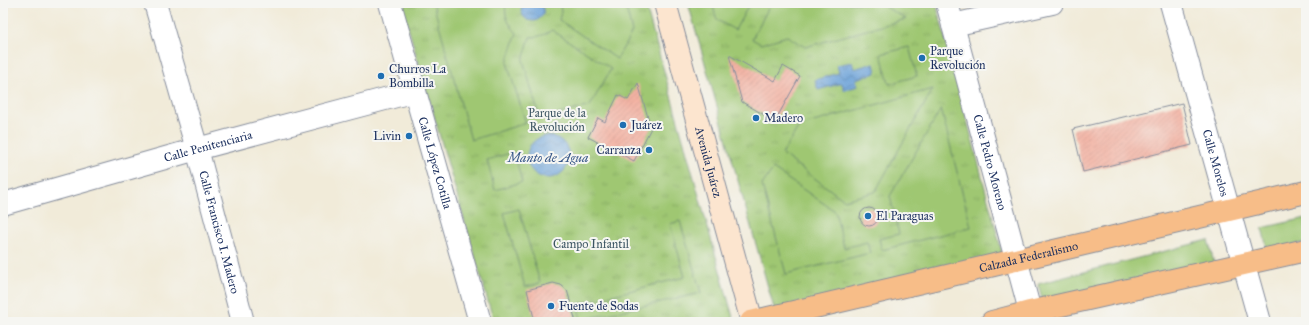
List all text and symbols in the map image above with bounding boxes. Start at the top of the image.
place label: Parque Revolución [930,44,986,72]
marker: Parque Revolución [917,53,927,63]
place label: Churros La Bombilla [389,62,447,90]
marker: Churros La Bombilla [376,71,386,81]
park label: Parque de la Revolución [528,106,587,134]
place label: Madero [764,111,803,125]
marker: Madero [751,113,761,123]
street label: Calle Pedro Moreno [970,113,1010,212]
street label: Calle López Cotilla [415,115,455,211]
place label: Juárez [629,118,662,133]
marker: Juárez [618,120,628,130]
street label: Avenida Juárez [692,124,725,200]
street label: Calle Penitenciaria [162,127,255,165]
street label: Calle Morelos [1200,128,1232,198]
place label: Livin [373,129,401,143]
marker: Livin [404,131,414,141]
place label: Carranza [597,143,642,157]
marker: Carranza [644,145,654,155]
water label: Manto de Agua [506,150,588,166]
street label: Calle Francisco I. Madero [196,169,242,295]
place label: El Paraguas [876,209,933,224]
marker: El Paraguas [863,211,873,221]
park label: Campo Infantil [553,237,630,251]
street label: Calzada Federalismo [978,239,1079,275]
place label: Fuente de Sodas [559,299,639,313]
marker: Fuente de Sodas [546,301,556,311]

